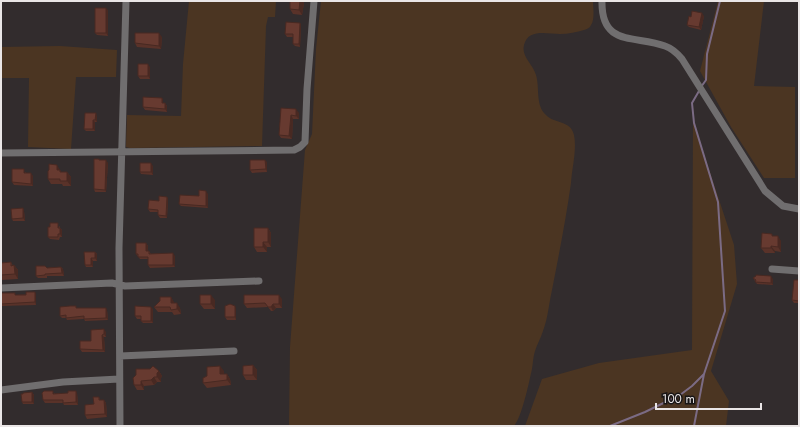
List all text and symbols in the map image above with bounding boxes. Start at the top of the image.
scale bar [656,385,761,411]
text: 100 m [662,390,695,408]

